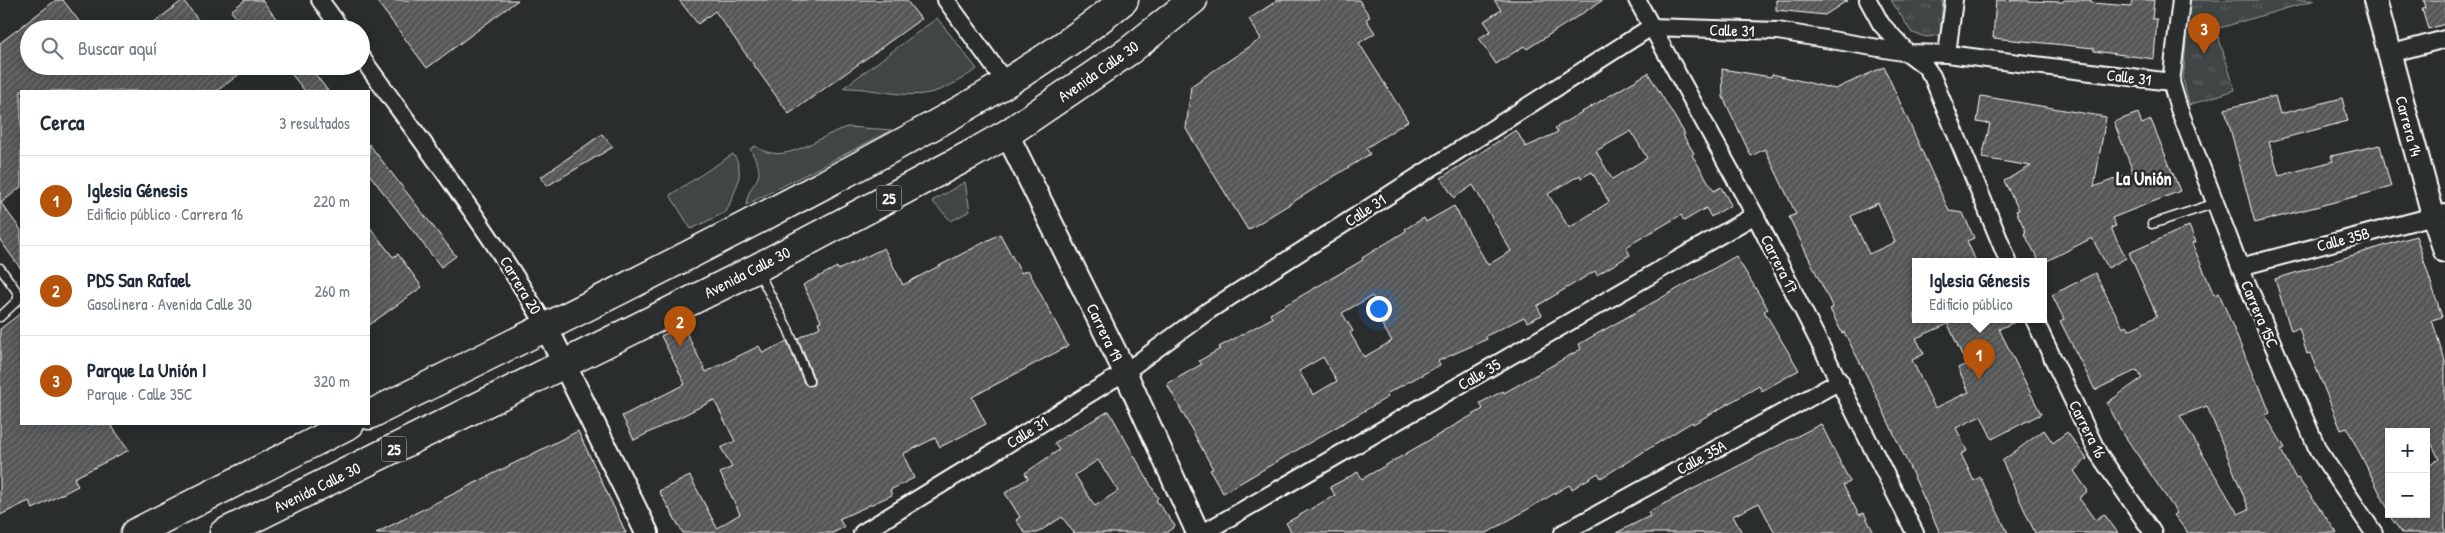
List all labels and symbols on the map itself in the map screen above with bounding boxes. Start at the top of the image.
pin: 3 [2188,13,2220,54]
street label: Calle 31 [1709,18,1755,42]
street label: Avenida Calle 30 [1053,35,1143,107]
street label: Calle 31 [2105,63,2153,91]
street label: Carrera 14 [2390,93,2428,159]
district label: La Unión [2116,166,2172,191]
road number: 25 [876,186,902,210]
street label: Calle 31 [1340,188,1390,231]
street label: Calle 35B [2314,221,2372,257]
street label: Carrera 17 [1756,231,1804,297]
street label: Avenida Calle 30 [700,241,794,303]
street label: Carrera 20 [495,252,547,318]
street label: Carrera 15C [2236,277,2284,351]
your location [1366,296,1392,322]
street label: Carrera 19 [1082,300,1128,365]
pin: 2 [664,306,696,347]
pin: 1 [1963,339,1995,380]
street label: Calle 35 [1454,353,1505,395]
street label: Carrera 16 [2064,396,2112,462]
street label: Calle 31 [1002,411,1052,453]
street label: Calle 35A [1672,434,1730,480]
road number: 25 [382,436,406,462]
street label: Avenida Calle 30 [270,457,364,517]

